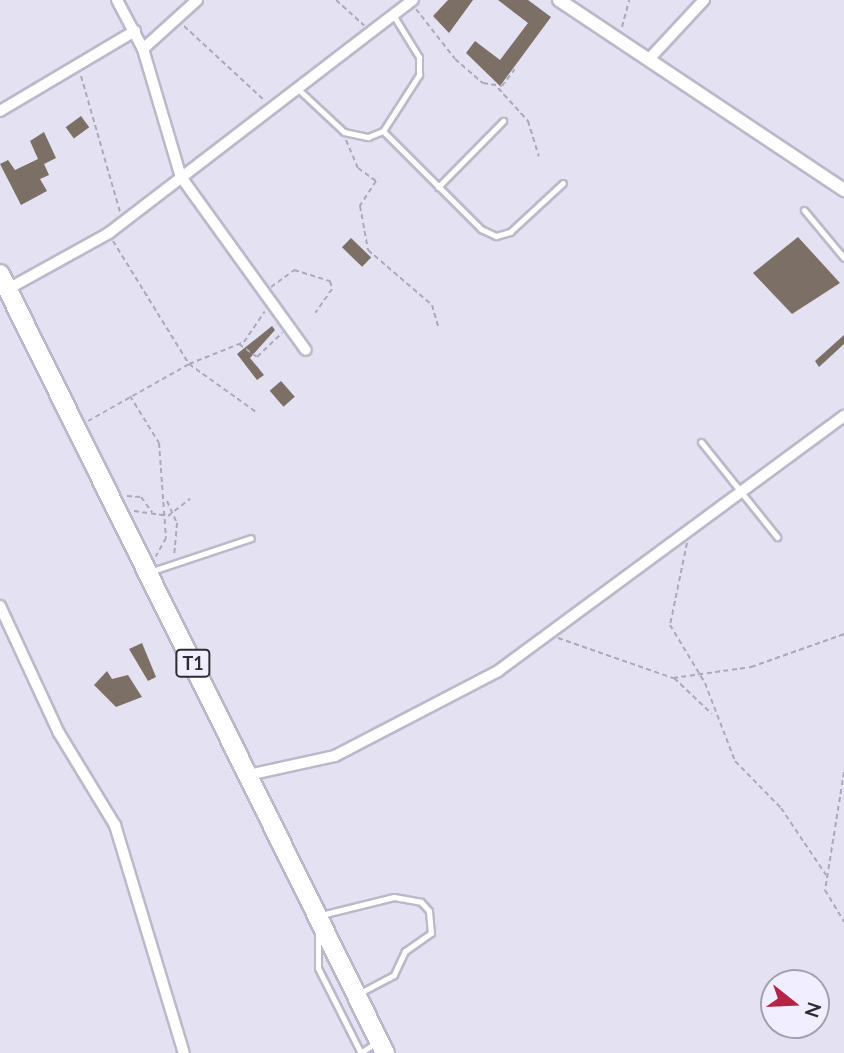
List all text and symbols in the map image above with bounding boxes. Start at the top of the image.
road number: T1 [174,648,212,678]
north arrow [760,969,830,1039]
text: N [800,1000,827,1021]

